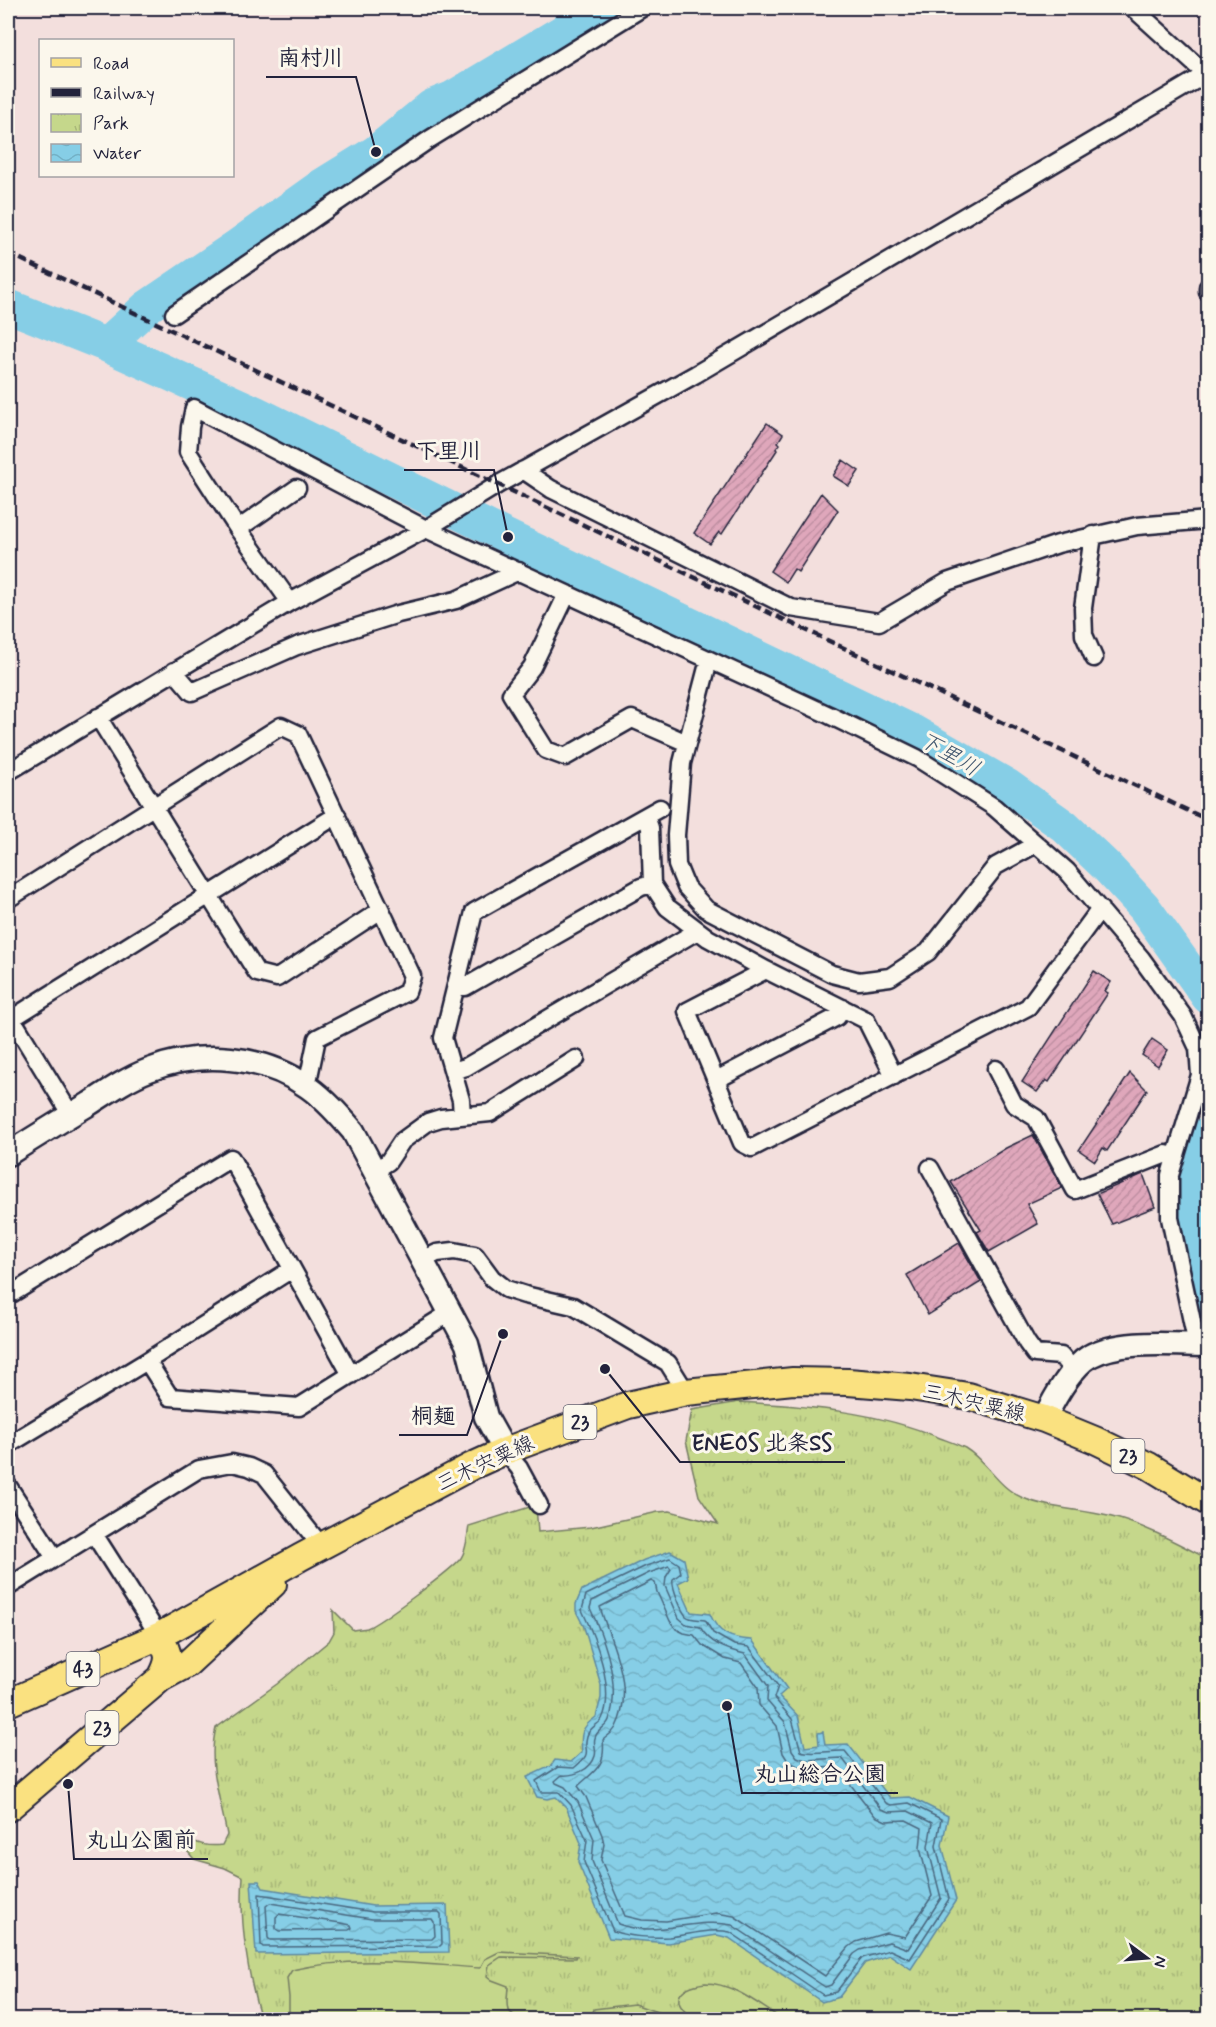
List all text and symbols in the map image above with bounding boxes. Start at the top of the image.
callout: 南村川 [266,37,356,77]
legend [39,39,234,177]
text: 南村川 [278,45,344,73]
text: Road [93,52,129,76]
text: Railway [93,82,155,106]
text: Park [93,112,129,136]
text: Water [93,142,142,166]
callout: 下里川 [404,430,494,470]
text: 下里川 [416,438,482,466]
water label: 下里川 [913,726,985,783]
street label: 三木宍粟線 [919,1378,1028,1428]
callout: 桐麺 [399,1395,467,1435]
text: 桐麺 [411,1403,455,1431]
road number: 23 [564,1405,596,1439]
callout: ENEOS 北条SS [680,1422,845,1462]
street label: 三木宍粟線 [432,1429,539,1499]
text: ENEOS 北条SS [691,1430,833,1458]
road number: 23 [1112,1439,1144,1473]
road number: 43 [66,1652,100,1686]
road number: 23 [86,1711,118,1745]
callout: 丸山総合公園 [742,1753,898,1793]
text: 丸山総合公園 [754,1761,886,1789]
callout: 丸山公園前 [74,1819,208,1859]
text: 丸山公園前 [86,1827,196,1855]
north arrow [1117,1928,1177,1988]
text: N [1148,1954,1172,1970]

